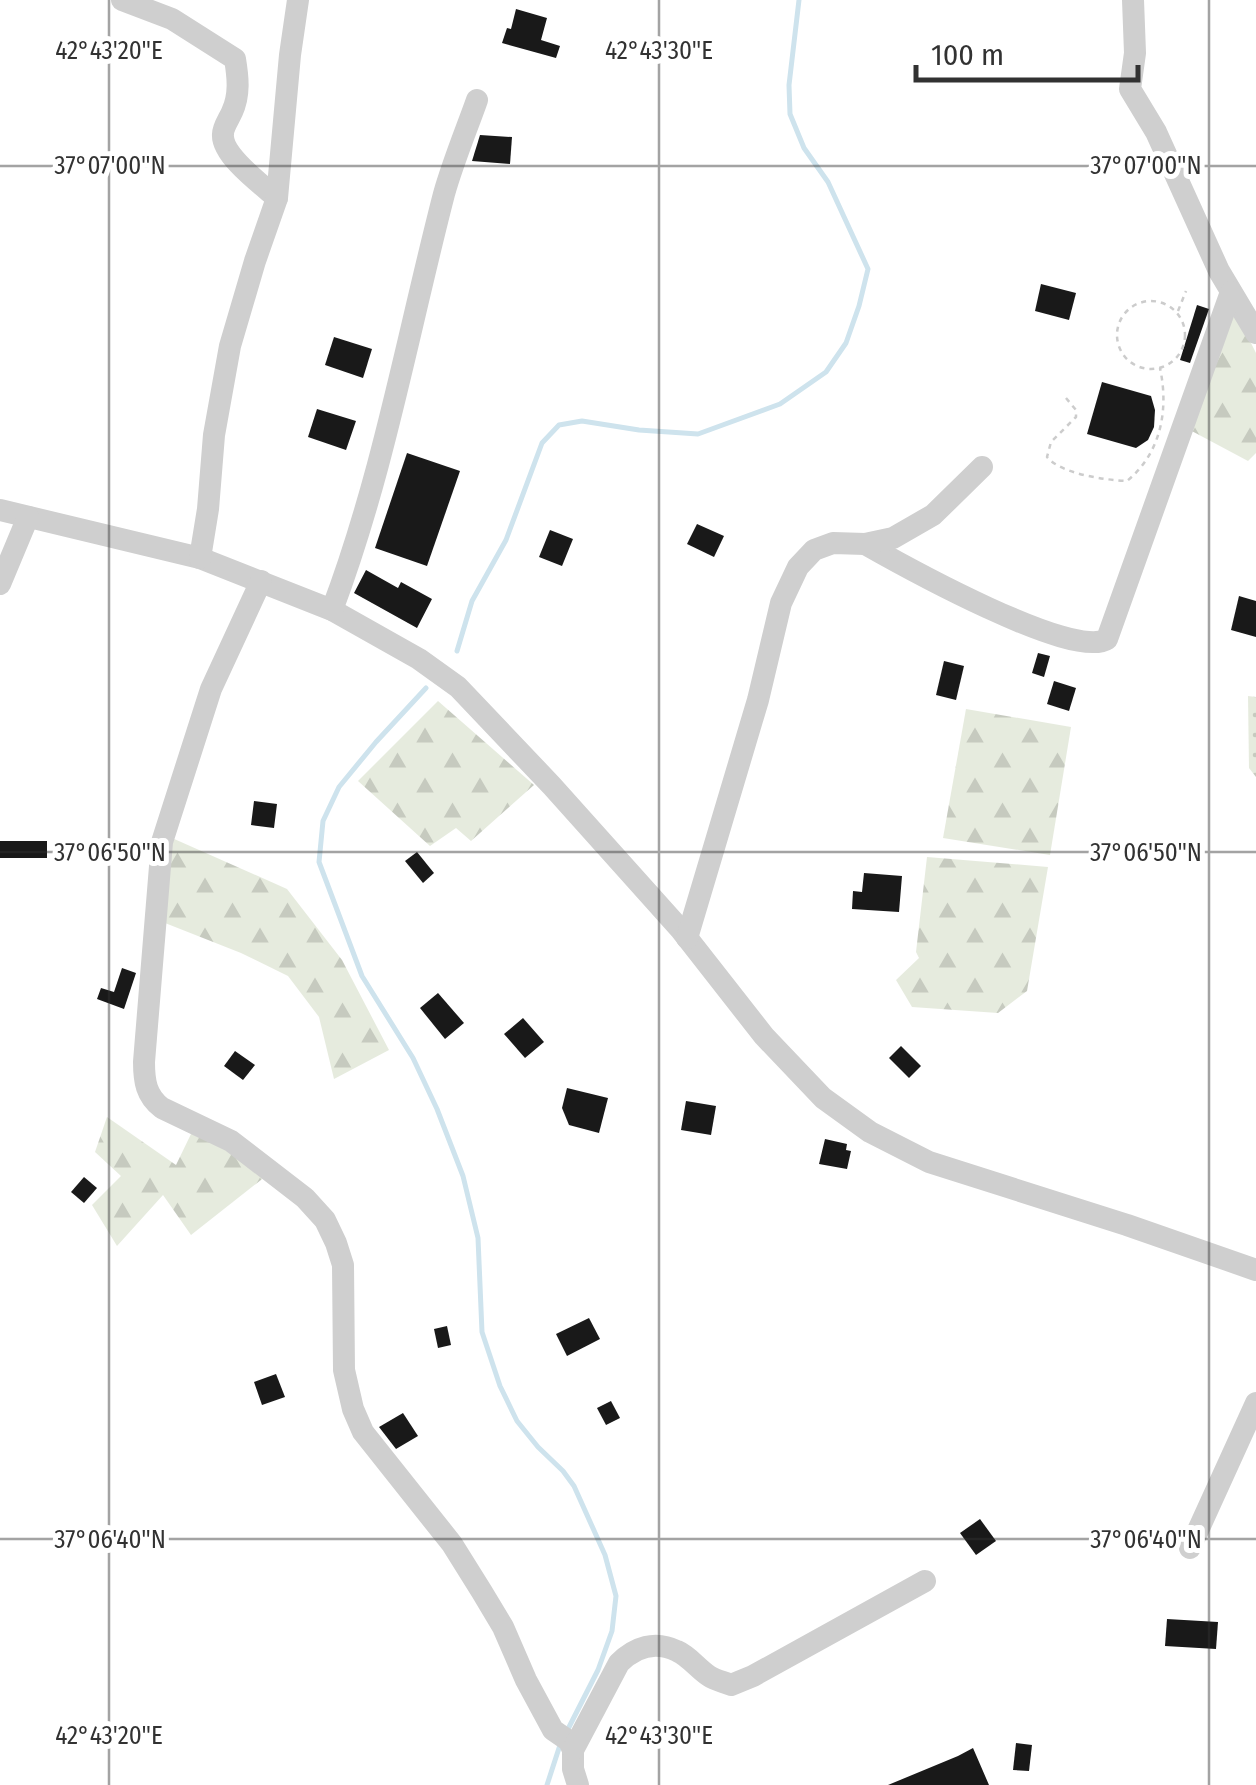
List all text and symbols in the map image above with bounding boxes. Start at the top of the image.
scale bar [916,20,1138,82]
text: 42°43'20"E [55,36,163,66]
text: 42°43'30"E [605,36,713,66]
text: 100 m [931,37,1004,73]
text: 37°07'00"N [54,151,166,181]
text: 37°07'00"N [1090,151,1202,181]
text: 37°06'50"N [54,838,166,868]
text: 37°06'50"N [1090,838,1202,868]
text: 37°06'40"N [54,1525,166,1555]
text: 37°06'40"N [1090,1525,1202,1555]
text: 42°43'20"E [55,1721,163,1751]
text: 42°43'30"E [605,1721,713,1751]

